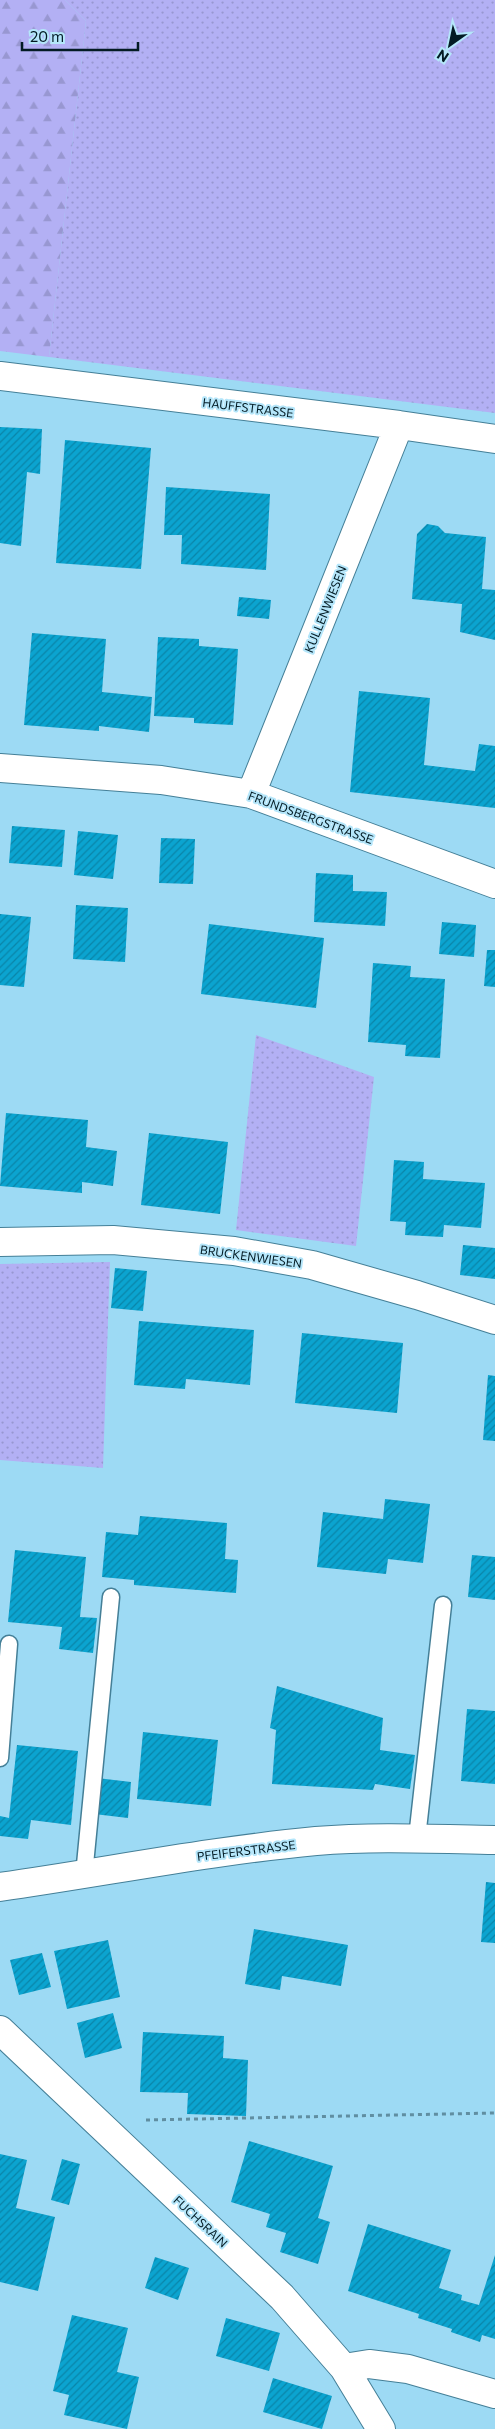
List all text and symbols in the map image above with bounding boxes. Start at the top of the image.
scale bar [22,20,139,52]
north arrow [425,20,475,70]
text: 20 m [30,27,64,45]
text: N [434,46,452,66]
street label: HAUFFSTRASSE [202,394,294,420]
street label: KULLENWIESEN [301,563,349,655]
street label: FRUNDSBERGSTRASSE [247,788,375,846]
street label: BRUCKENWIESEN [199,1242,303,1270]
street label: PFEIFERSTRASSE [196,1837,296,1863]
street label: FUCHSRAIN [171,2192,231,2250]

